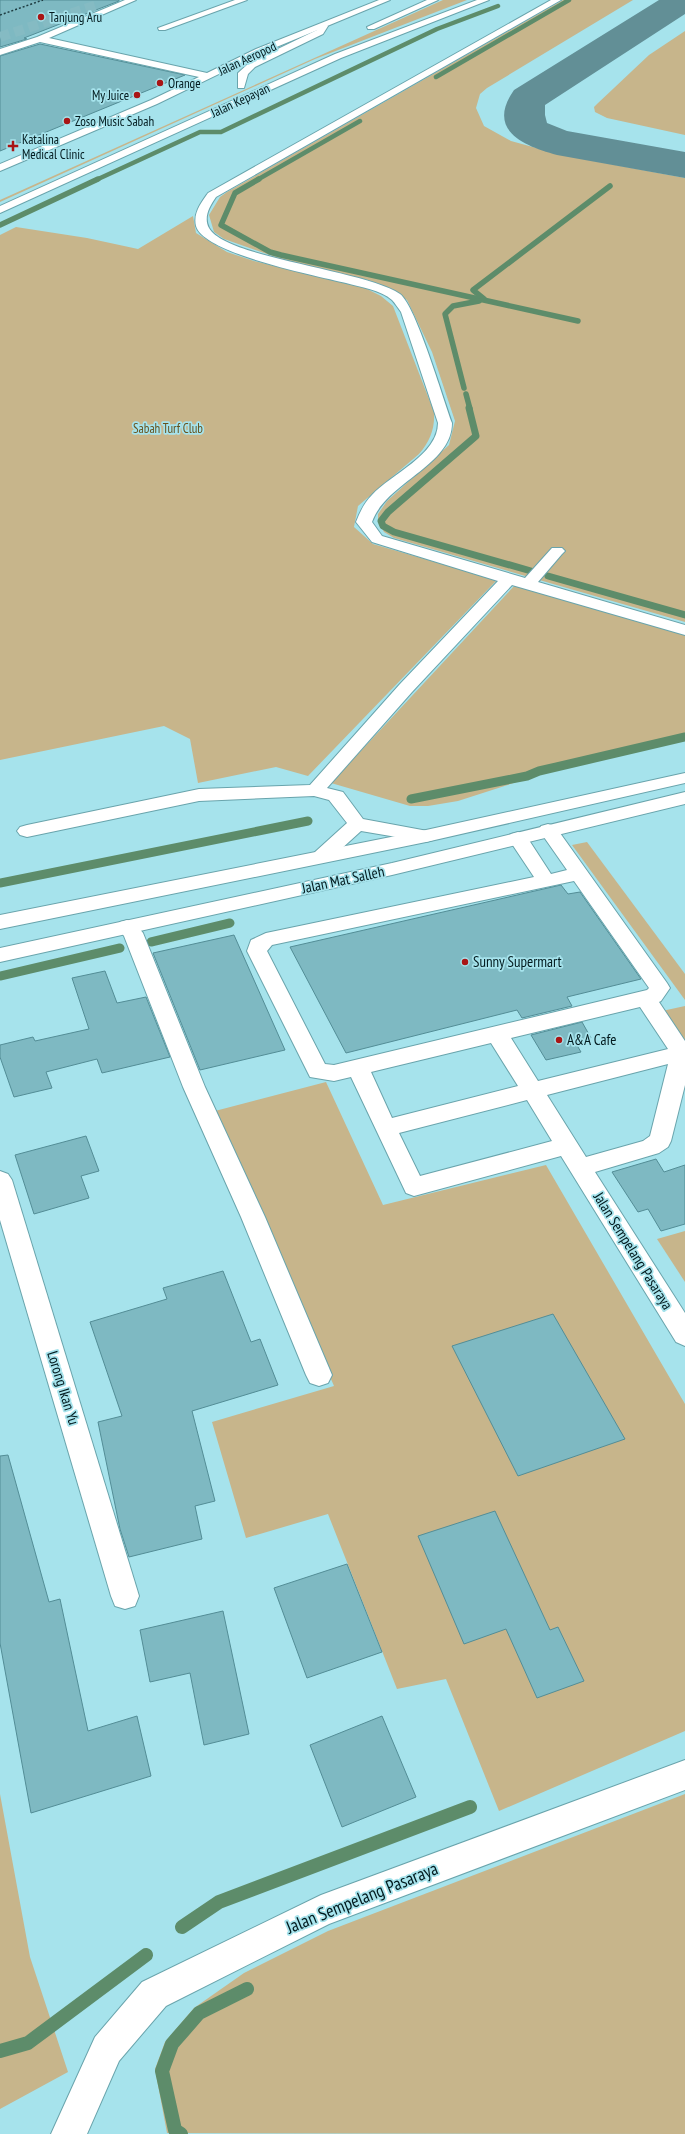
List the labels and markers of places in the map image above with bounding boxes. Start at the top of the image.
place label: Tanjung Aru [49,9,102,26]
marker: Tanjung Aru [36,12,46,22]
place label: Orange [168,75,201,92]
marker: Orange [155,78,165,88]
place label: My Juice [92,87,129,104]
marker: My Juice [132,90,142,100]
place label: Zoso Music Sabah [75,113,154,130]
marker: Zoso Music Sabah [62,116,72,126]
place label: Katalina Medical Clinic [22,131,85,163]
marker: Katalina Medical Clinic [7,140,19,152]
place label: Sunny Supermart [473,952,562,971]
marker: Sunny Supermart [460,957,470,967]
place label: A&A Cafe [567,1030,616,1049]
marker: A&A Cafe [554,1035,564,1045]

